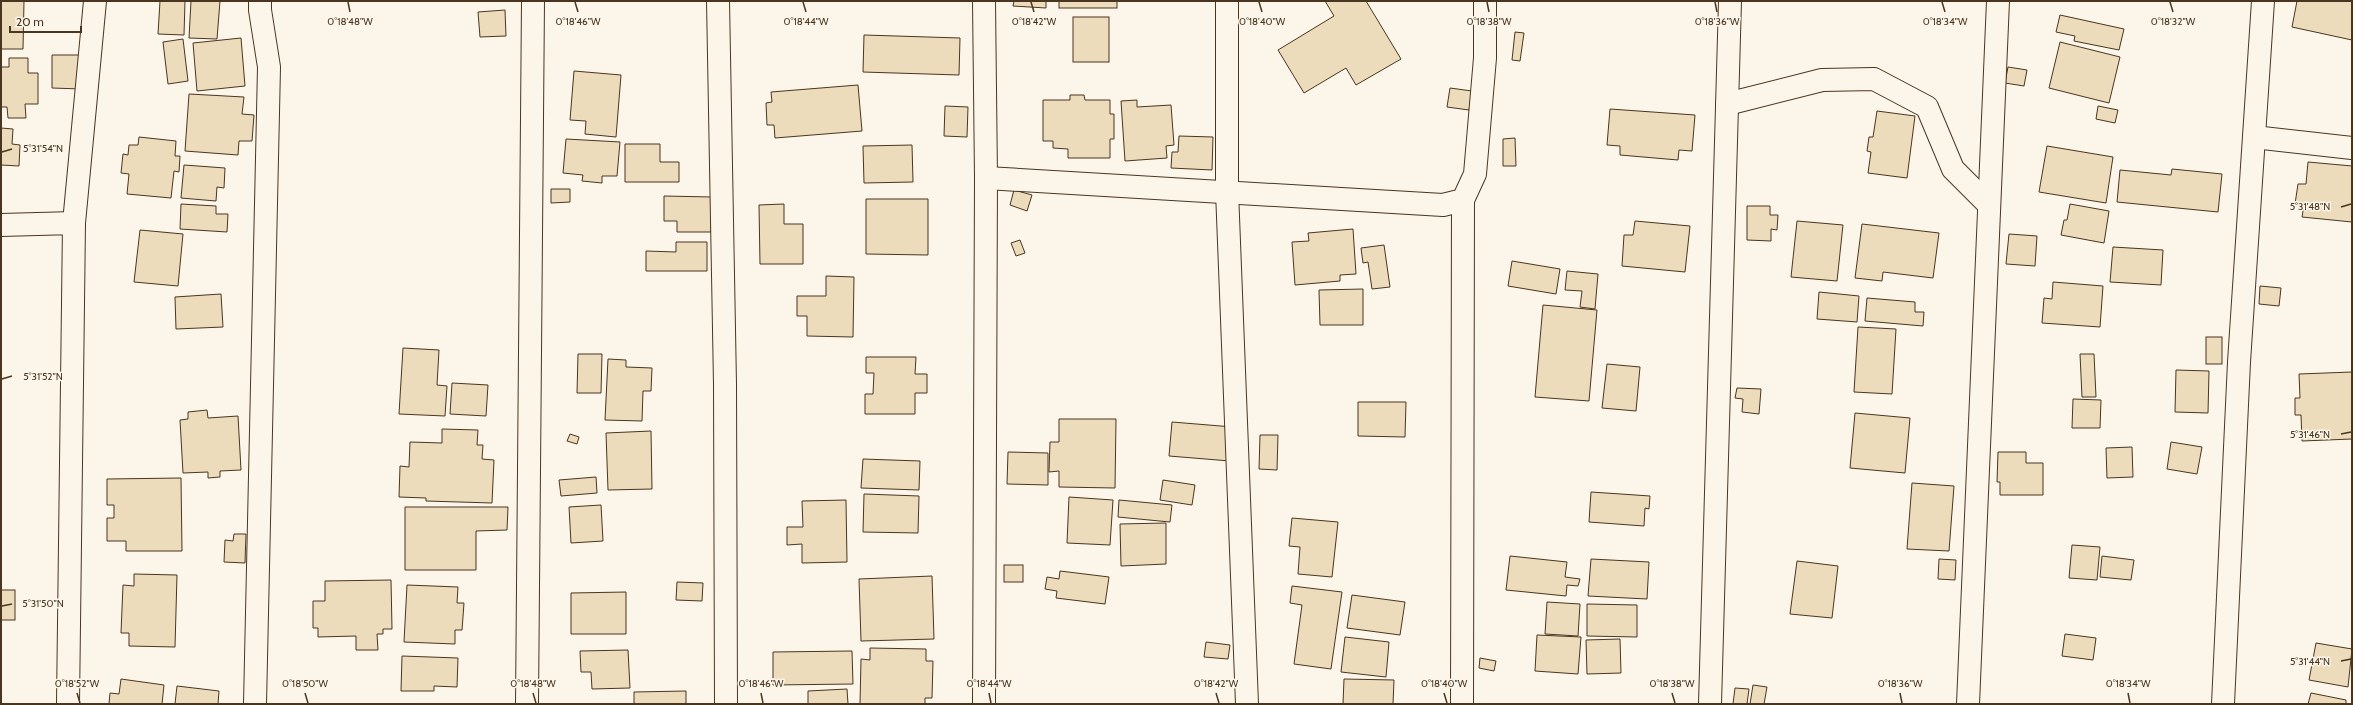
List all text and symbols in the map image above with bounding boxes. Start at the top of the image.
scale bar [10,8,81,34]
text: 20 m [16,14,44,29]
text: 0°18'48"W [327,15,373,28]
text: 0°18'46"W [556,15,601,28]
text: 0°18'44"W [784,15,829,28]
text: 0°18'42"W [1012,15,1057,28]
text: 0°18'40"W [1239,15,1286,28]
text: 0°18'38"W [1466,15,1512,28]
text: 0°18'36"W [1695,15,1740,28]
text: 0°18'34"W [1923,15,1968,28]
text: 0°18'32"W [2151,15,2196,28]
text: 5°31'54"N [23,142,63,155]
text: 5°31'48"N [2290,200,2330,213]
text: 5°31'52"N [23,370,63,383]
text: 5°31'46"N [2290,428,2330,441]
text: 5°31'50"N [22,597,64,610]
text: 5°31'44"N [2290,655,2330,668]
text: 0°18'52"W [55,677,100,690]
text: 0°18'50"W [282,677,329,690]
text: 0°18'48"W [510,677,556,690]
text: 0°18'46"W [739,677,784,690]
text: 0°18'44"W [967,677,1012,690]
text: 0°18'42"W [1194,677,1239,690]
text: 0°18'40"W [1421,677,1468,690]
text: 0°18'38"W [1649,677,1695,690]
text: 0°18'36"W [1878,677,1923,690]
text: 0°18'34"W [2106,677,2151,690]

